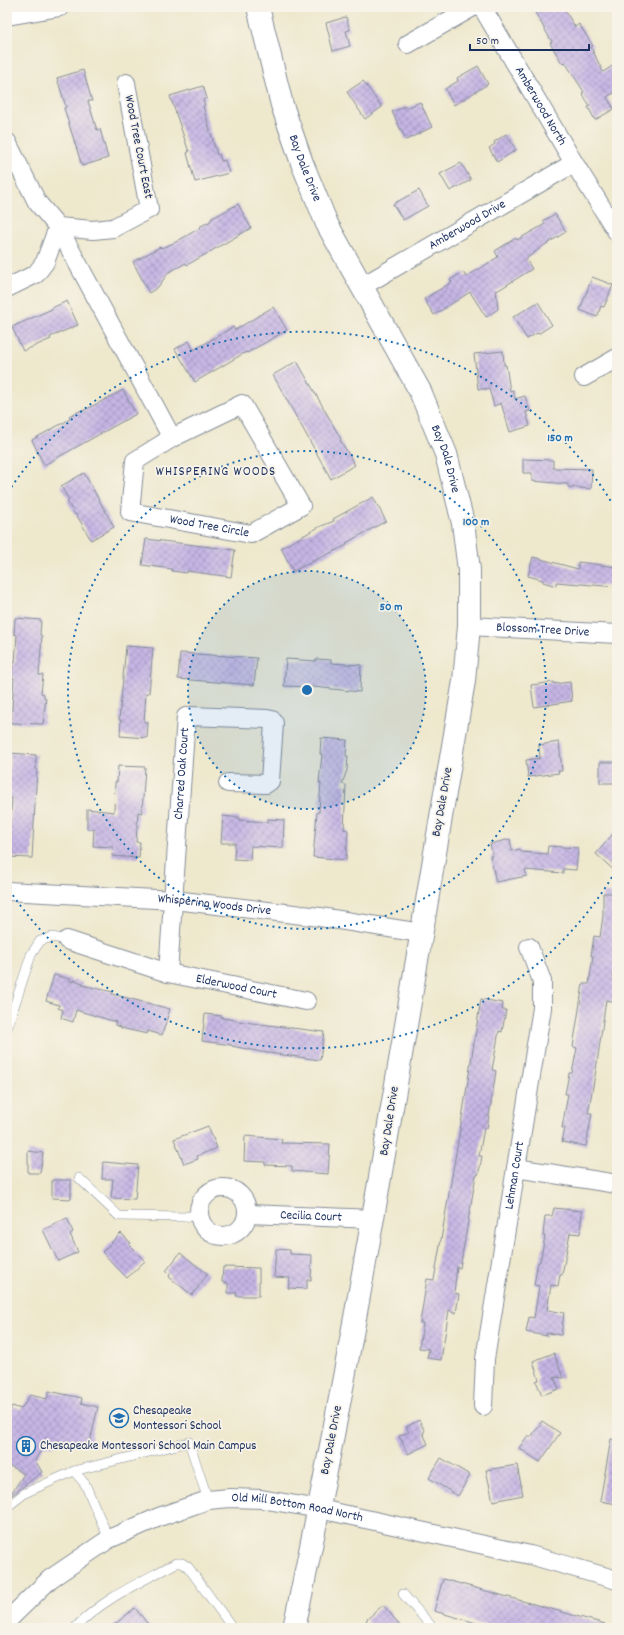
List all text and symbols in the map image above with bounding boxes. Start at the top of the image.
scale bar [470,26,589,52]
text: 50 m [476,33,499,50]
street label: Amberwood North [510,63,571,149]
street label: Wood Tree Court East [119,94,157,201]
street label: Bay Dale Drive [283,132,326,205]
street label: Amberwood Drive [425,195,510,255]
street label: Bay Dale Drive [426,422,465,495]
text: 150 m [547,430,573,447]
district label: WHISPERING WOODS [156,462,276,482]
street label: Wood Tree Circle [168,510,251,543]
text: 100 m [463,514,489,531]
text: 50 m [379,599,403,616]
street label: Blossom Tree Drive [496,618,590,642]
centre of rings [300,683,314,697]
street label: Charred Oak Court [169,727,195,820]
street label: Bay Dale Drive [428,766,458,838]
street label: Whispering Woods Drive [157,890,272,921]
street label: Elderwood Court [194,969,279,1004]
street label: Bay Dale Drive [375,1085,405,1157]
street label: Lehman Court [500,1140,530,1211]
street label: Cecilia Court [280,1206,342,1227]
place label: Chesapeake Montessori School [133,1402,221,1436]
street label: Bay Dale Drive [316,1403,348,1476]
school or university icon: Chesapeake Montessori School [108,1407,130,1429]
building icon: Chesapeake Montessori School Main Campus [15,1435,37,1457]
place label: Chesapeake Montessori School Main Campus [40,1437,257,1456]
street label: Old Mill Bottom Road North [231,1489,365,1528]

